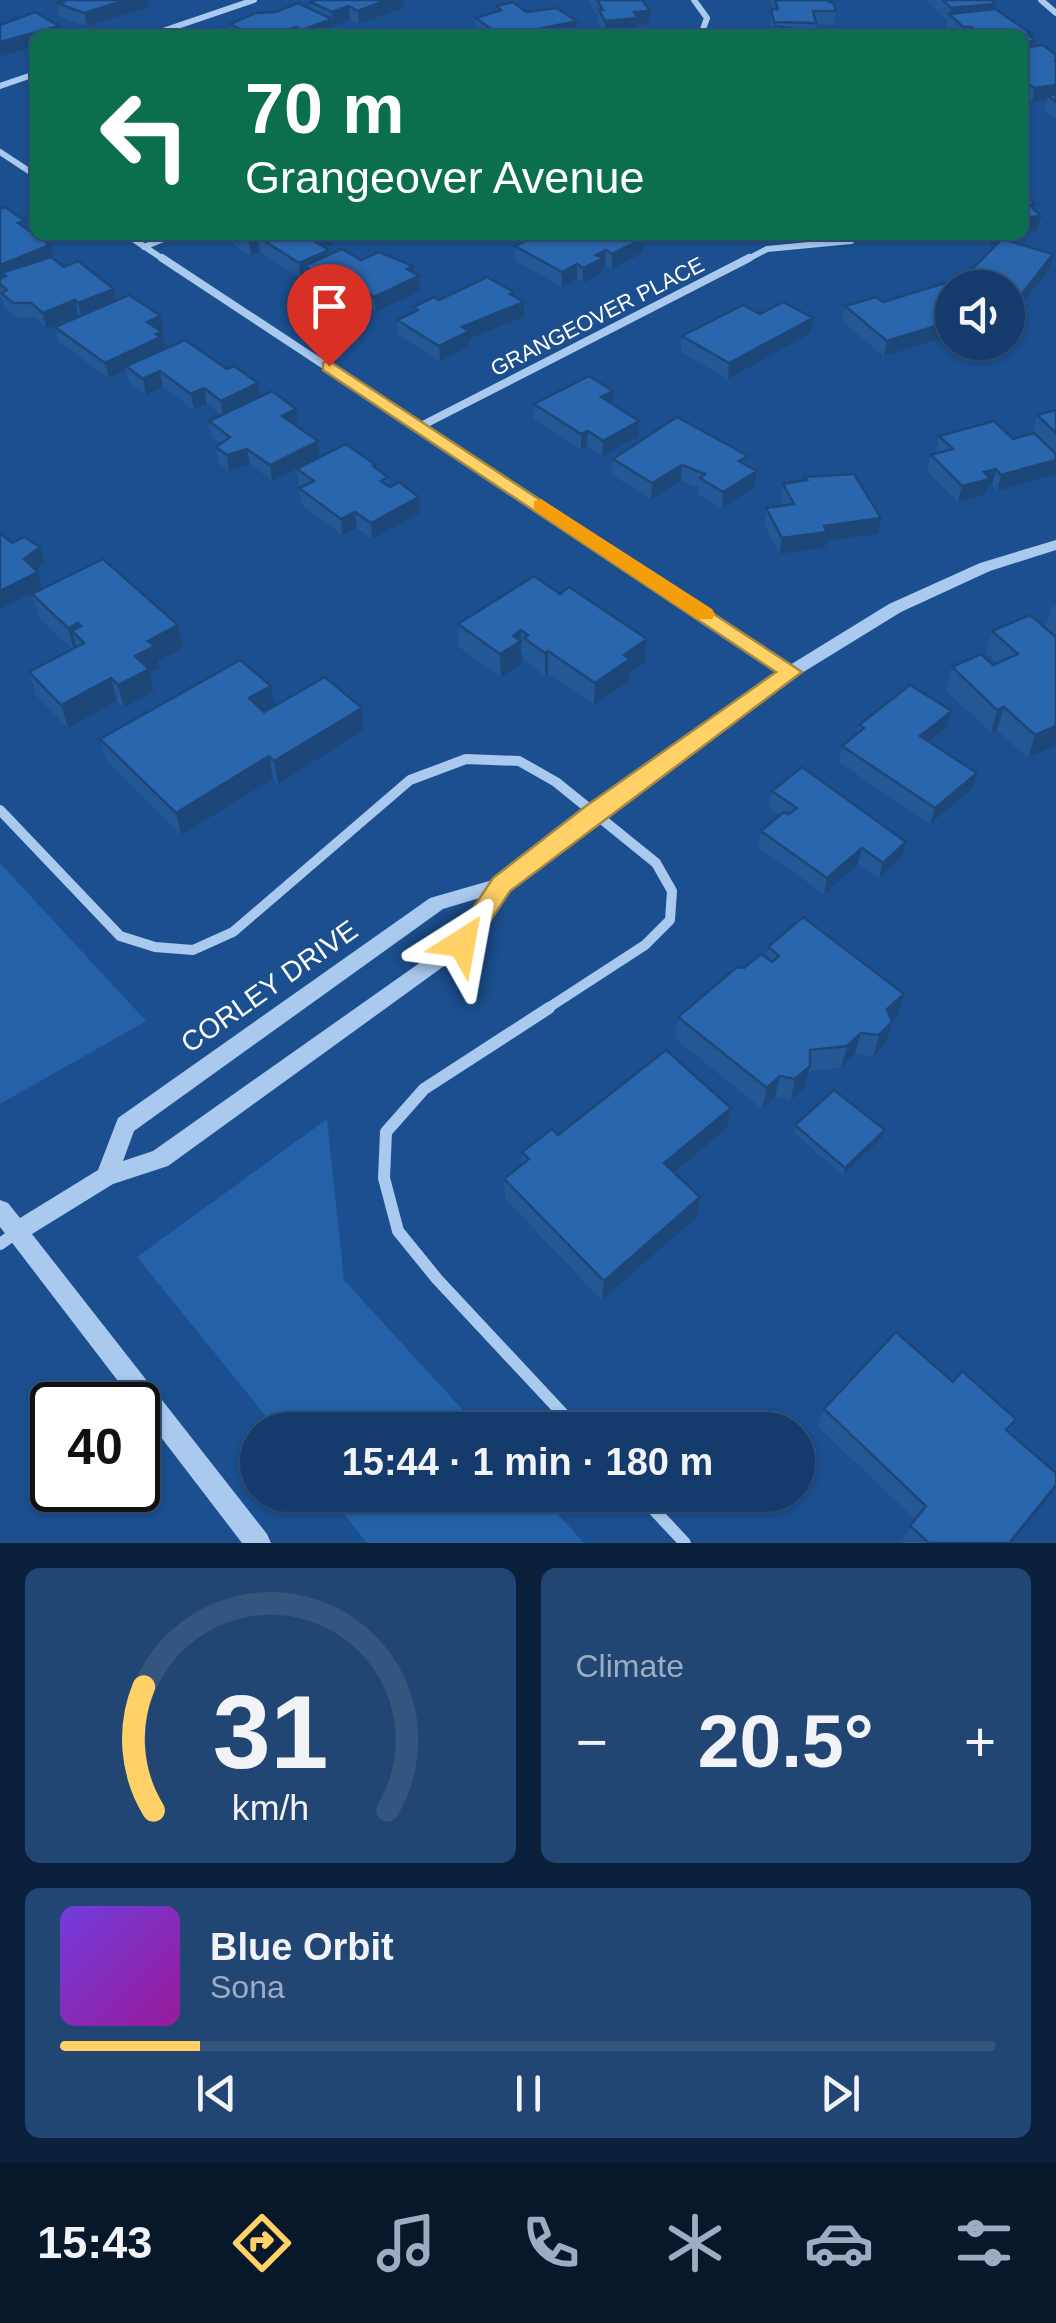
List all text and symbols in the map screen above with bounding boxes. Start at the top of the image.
icon: left [80,70,210,200]
text: 70 m [245,70,405,148]
text: Grangeover Avenue [245,152,644,203]
street label: GRANGEOVER PLACE [486,252,708,381]
pin [287,264,372,367]
map controls [935,270,1025,360]
button: sound [935,270,1025,360]
icon: arrive [302,279,357,334]
position arrow [410,891,514,995]
street label: CORLEY DRIVE [175,914,363,1059]
speed limit sign: 40 [30,1382,160,1512]
text: 15:44 · 1 min · 180 m [342,1441,713,1483]
text: Climate [576,1648,684,1684]
text: 31 [212,1674,328,1790]
text: 20.5° [698,1699,874,1783]
text: − [576,1711,608,1773]
text: + [964,1711,996,1773]
text: km/h [232,1788,309,1828]
text: Blue Orbit [210,1926,394,1968]
text: Sona [210,1969,285,2005]
icon: previous [189,2066,244,2121]
icon: pause [501,2066,556,2121]
icon: next [813,2066,868,2121]
icon: directions [227,2208,297,2278]
icon: music [371,2208,441,2278]
icon: phone [516,2208,586,2278]
icon: climate [660,2208,730,2278]
icon: car [804,2208,874,2278]
icon: filters [949,2208,1019,2278]
text: 15:43 [37,2217,152,2268]

